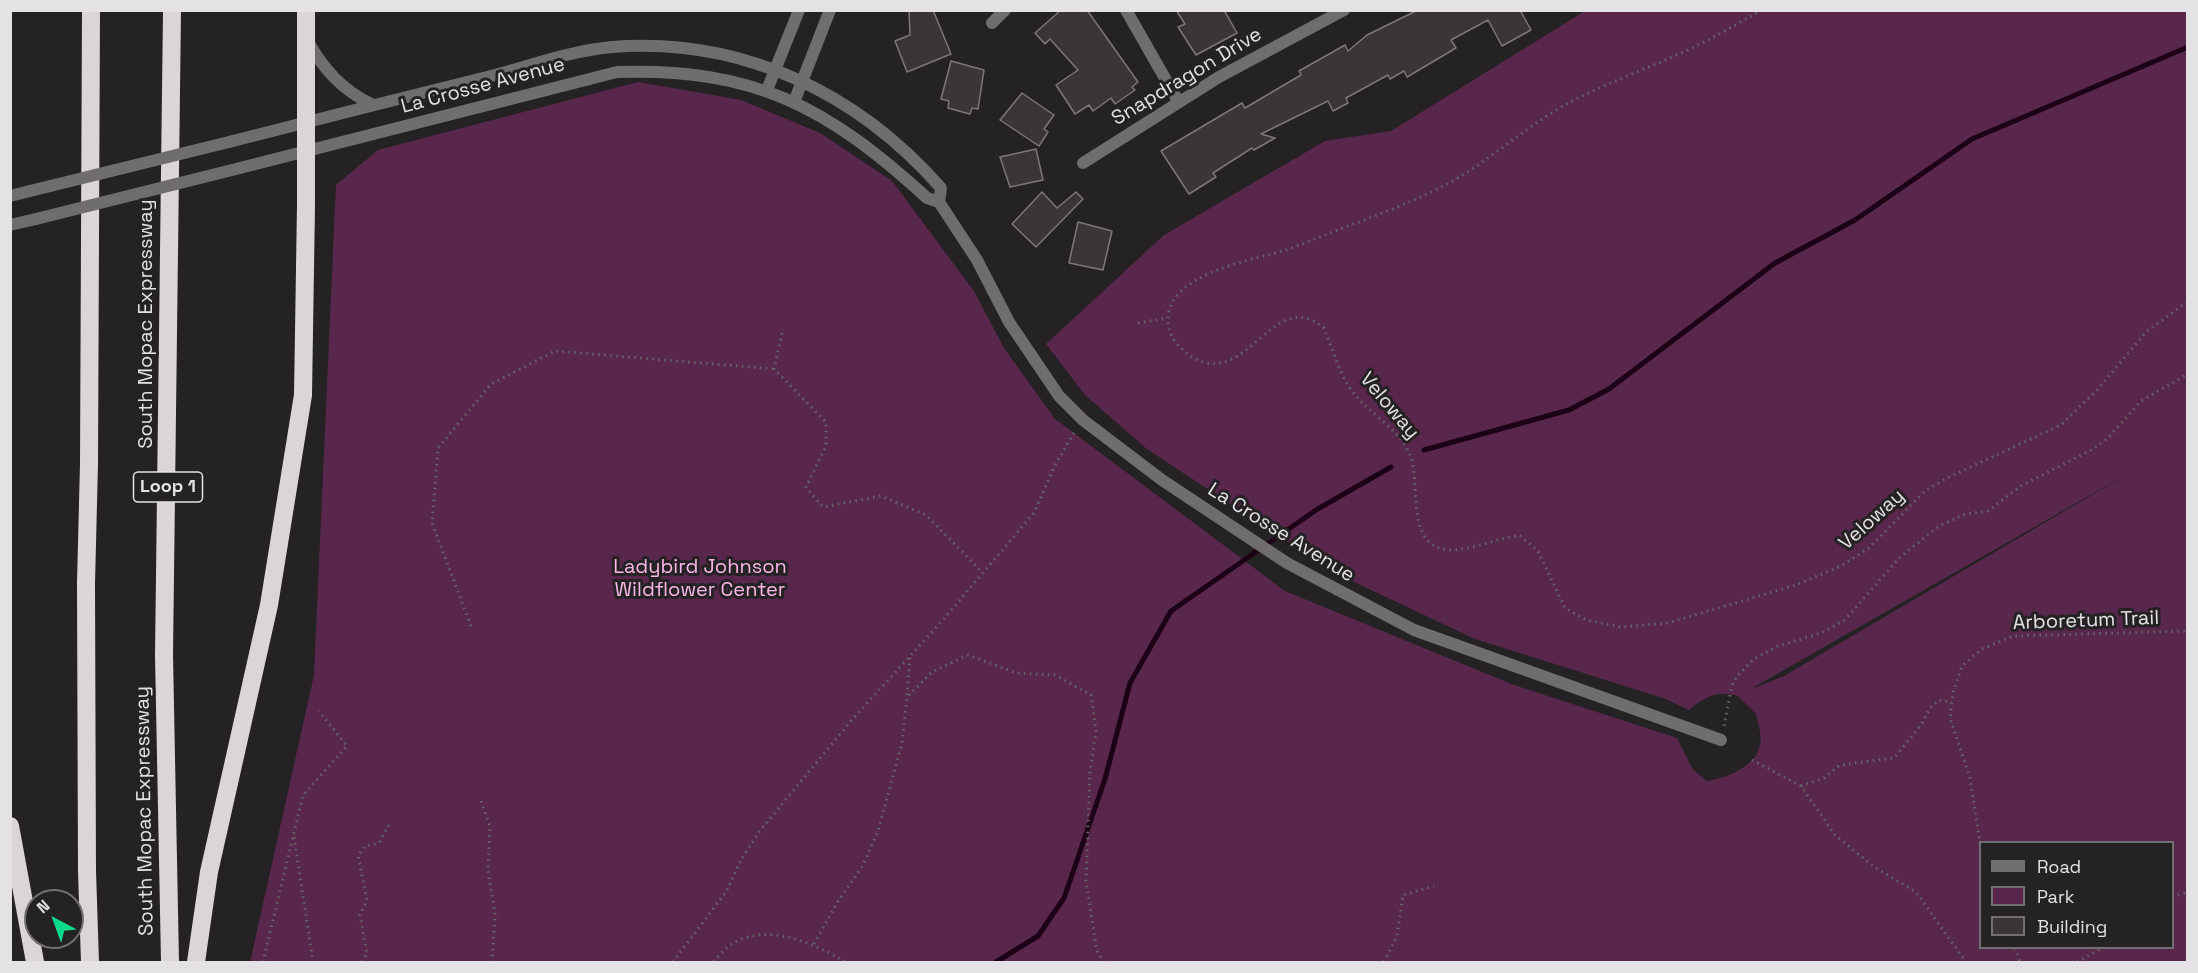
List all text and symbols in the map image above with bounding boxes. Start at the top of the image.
street label: Snapdragon Drive [1108,23,1266,131]
street label: La Crosse Avenue [398,53,568,119]
street label: South Mopac Expressway [135,199,159,449]
street label: Veloway [1354,368,1424,444]
road number: Loop 1 [134,472,202,502]
street label: La Crosse Avenue [1203,478,1359,588]
street label: Veloway [1834,484,1910,556]
park label: Ladybird Johnson Wildflower Center [613,556,787,603]
street label: Arboretum Trail [2012,606,2160,636]
street label: South Mopac Expressway [131,686,159,936]
legend [1979,841,2174,949]
text: Road [2037,855,2081,878]
text: Park [2037,885,2074,908]
north arrow [24,889,84,949]
text: N [32,895,54,918]
text: Building [2037,915,2107,938]

